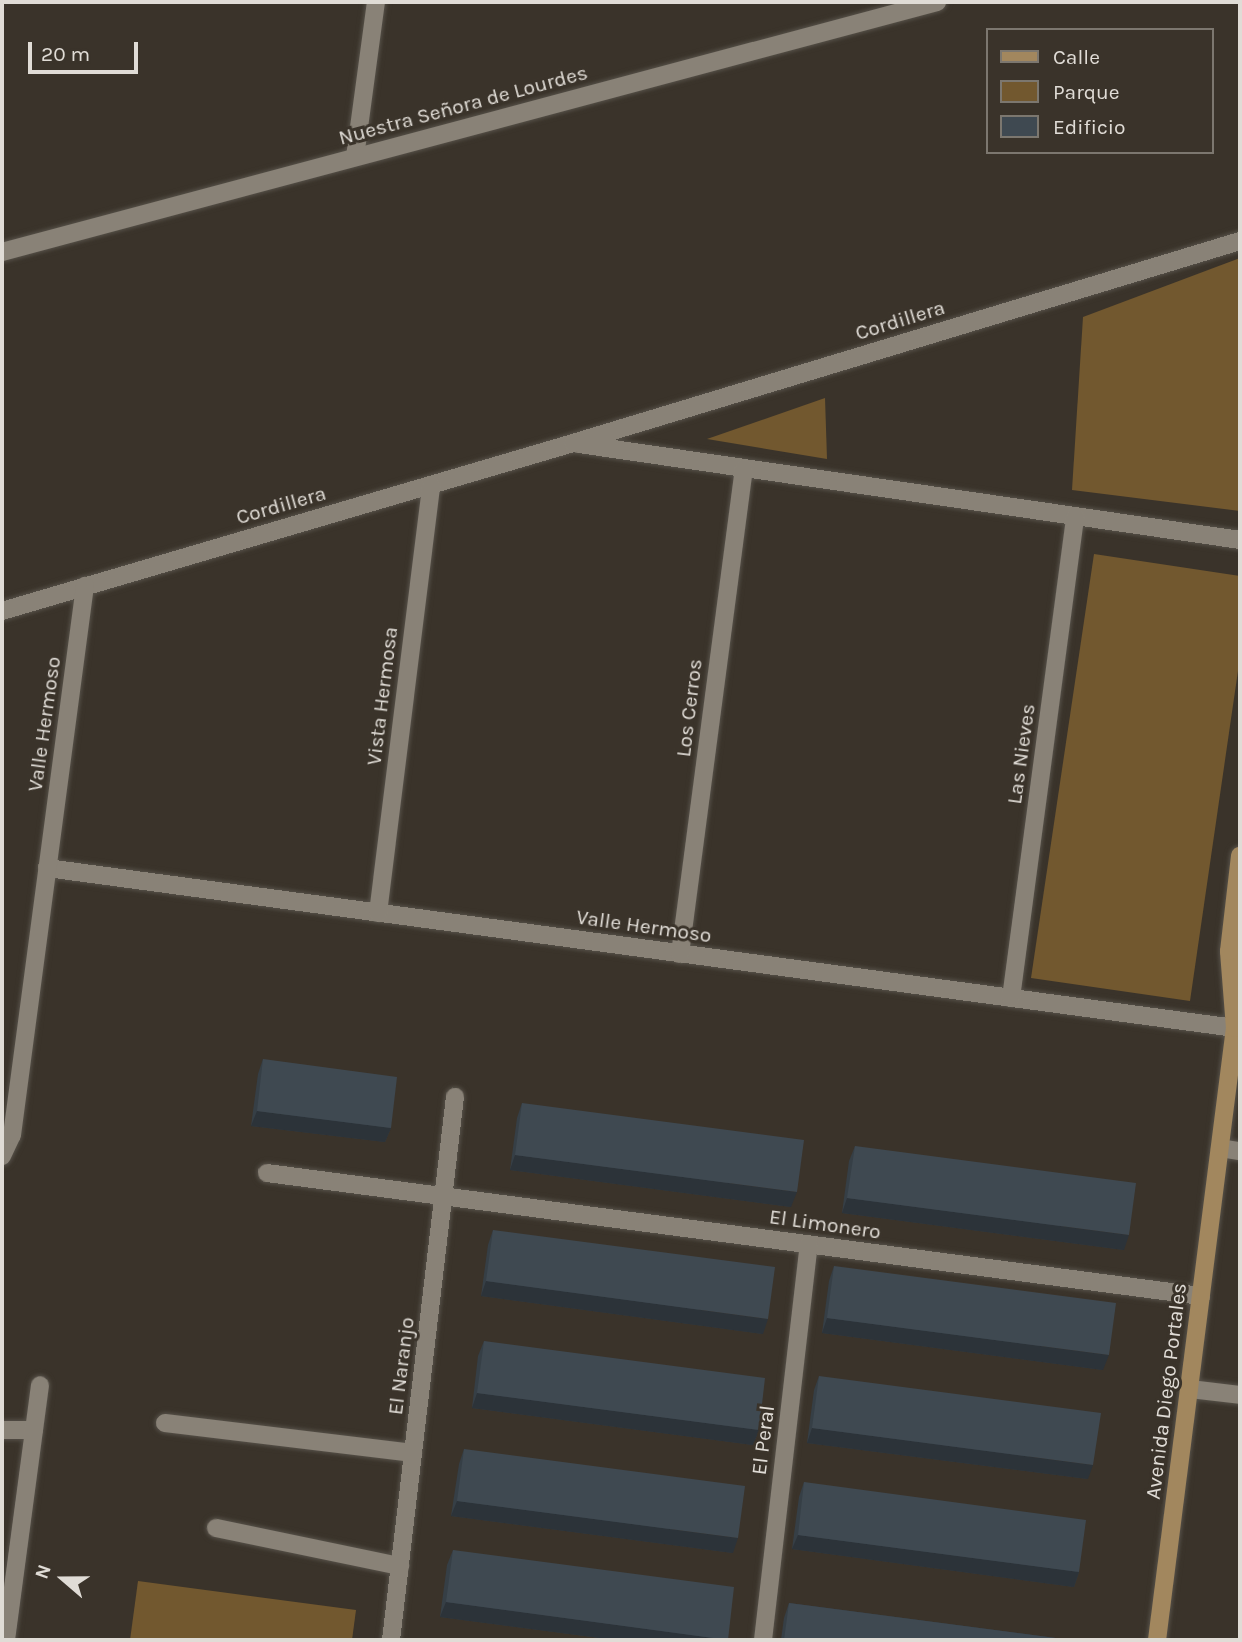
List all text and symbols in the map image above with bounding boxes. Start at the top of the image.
scale bar [32,28,142,72]
legend [986,28,1214,154]
text: 20 m [41,42,90,66]
text: Calle [1053,45,1100,69]
street label: Nuestra Señora de Lourdes [336,60,590,150]
text: Parque [1053,80,1120,104]
text: Edificio [1053,115,1126,139]
street label: Cordillera [852,294,948,346]
street label: Cordillera [233,480,329,530]
street label: Vista Hermosa [361,625,403,767]
street label: Valle Hermoso [22,655,66,793]
street label: Los Cerros [670,657,708,759]
street label: Las Nieves [1001,702,1041,806]
street label: Valle Hermoso [575,904,713,948]
street label: El Limonero [768,1204,882,1244]
street label: Avenida Diego Portales [1140,1281,1192,1501]
street label: El Naranjo [382,1316,420,1416]
street label: El Peral [746,1404,780,1476]
north arrow [28,1544,98,1614]
text: N [31,1562,56,1582]

